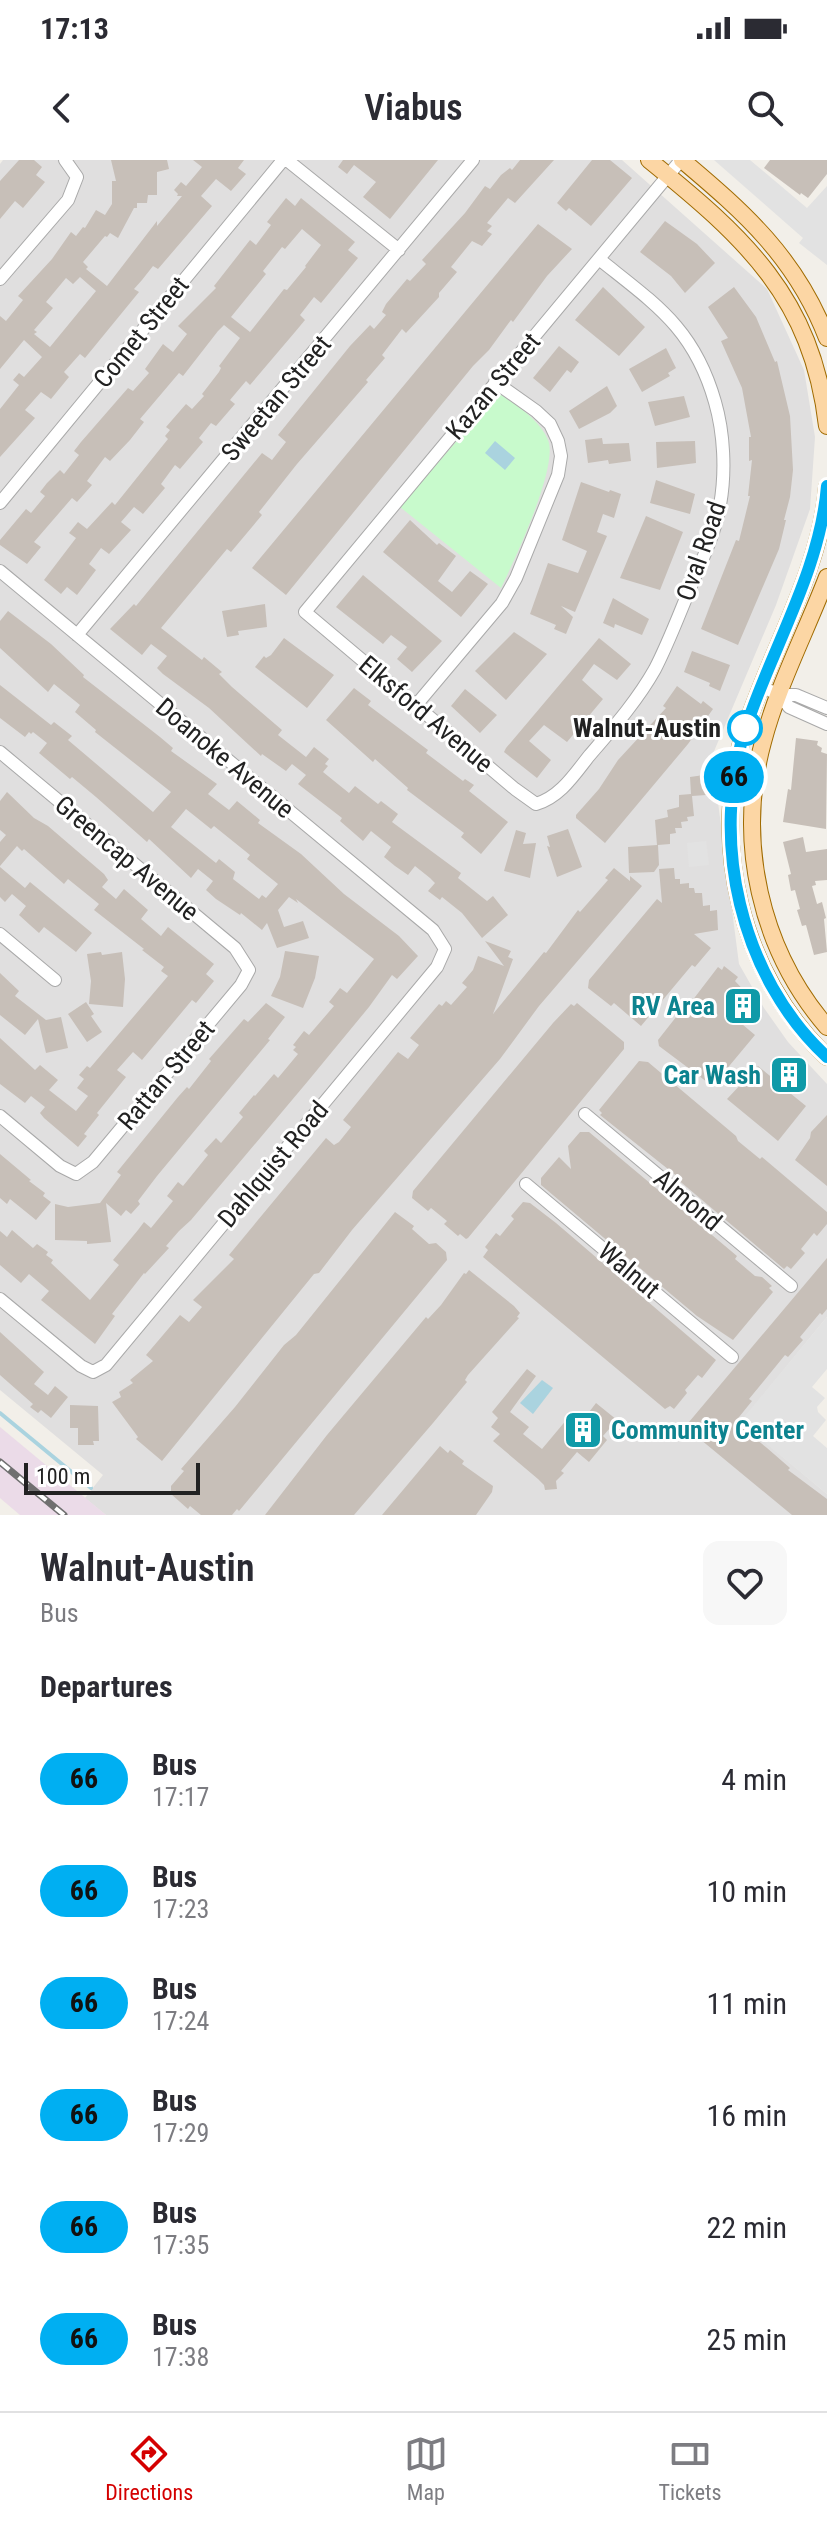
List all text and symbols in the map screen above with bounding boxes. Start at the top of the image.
text: 17:13 [40,11,109,46]
icon: back [40,86,84,130]
icon: search [743,86,787,130]
text: Viabus [364,87,463,129]
street label: Comet Street [87,270,195,394]
street label: Kazan Street [440,327,546,445]
street label: Sweetan Street [215,329,337,467]
street label: Oval Road [670,497,732,605]
street label: Elksford Avenue [353,649,499,779]
street label: Doanoke Avenue [150,692,300,824]
marker: Walnut-Austin [728,711,762,745]
place label: Walnut-Austin [573,713,721,743]
line badge: 66 [698,751,770,803]
text: 66 [720,760,748,793]
street label: Greencap Avenue [49,789,205,927]
building icon: RV Area [722,985,764,1027]
place label: RV Area [631,991,715,1021]
street label: Rattan Street [112,1014,220,1136]
building icon: Car Wash [768,1054,810,1096]
place label: Car Wash [663,1060,761,1090]
street label: Dahlquist Road [212,1095,334,1233]
street label: Almond [648,1163,728,1237]
street label: Walnut [592,1236,666,1304]
building icon: Community Center [562,1409,604,1451]
place label: Community Center [611,1415,804,1445]
scale bar [24,1459,200,1495]
text: 100 m [36,1464,90,1489]
button: heart [703,1541,787,1625]
text: Walnut-Austin [40,1546,255,1590]
text: Bus [40,1598,79,1628]
text: Departures [40,1669,173,1704]
text: Bus [152,1747,197,1782]
text: 66 [70,1762,98,1795]
text: 4 min [721,1762,787,1797]
text: 17:17 [152,1782,209,1812]
text: Bus [152,1859,197,1894]
text: 66 [70,1874,98,1907]
text: 10 min [706,1874,787,1909]
text: 17:23 [152,1894,209,1924]
text: Bus [152,1971,197,2006]
text: 66 [70,1986,98,2019]
text: 11 min [706,1986,787,2021]
text: 17:24 [152,2006,209,2036]
text: Bus [152,2083,197,2118]
text: 66 [70,2098,98,2131]
text: 16 min [706,2098,787,2133]
text: 17:29 [152,2118,209,2148]
text: Bus [152,2195,197,2230]
text: 66 [70,2210,98,2243]
text: 22 min [706,2210,787,2245]
text: 17:35 [152,2230,209,2260]
text: Bus [152,2307,197,2342]
text: 66 [70,2322,98,2355]
text: 25 min [706,2322,787,2357]
text: 17:38 [152,2342,209,2372]
tab: Directions [105,2432,193,2505]
tab: Map [404,2432,448,2505]
tab: Tickets [658,2432,722,2505]

